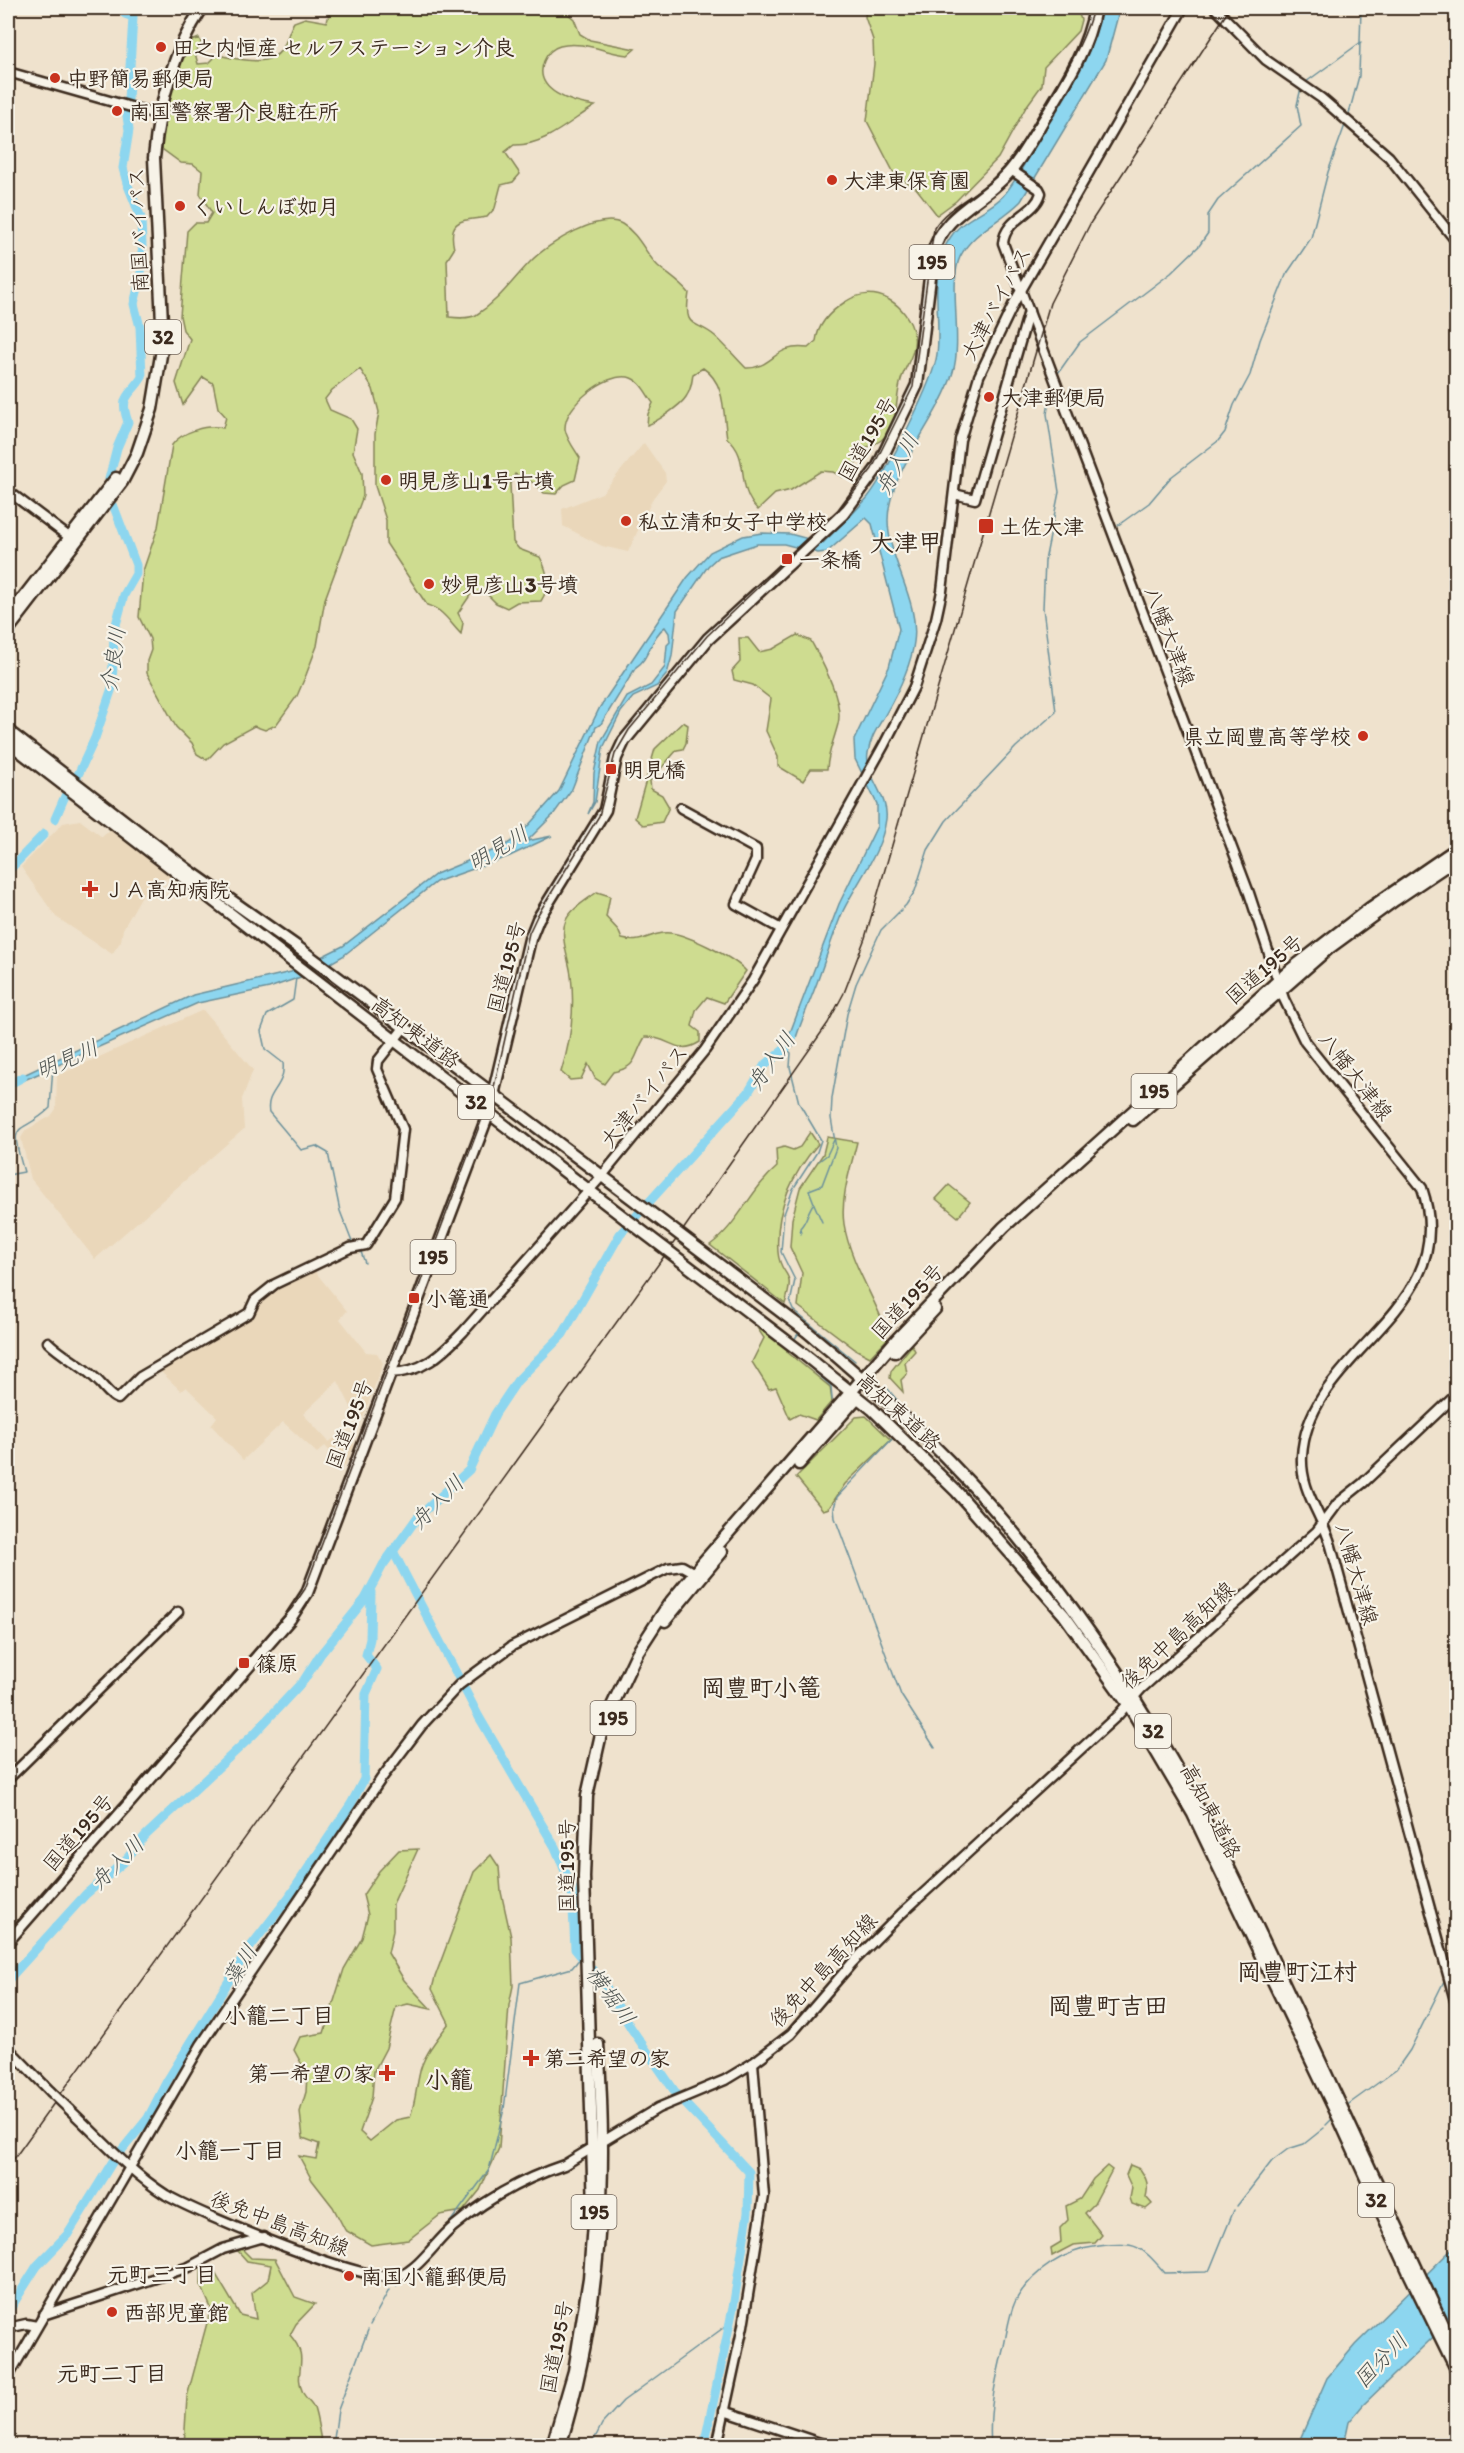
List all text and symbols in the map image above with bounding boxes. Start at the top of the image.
place label: 田之内恒産 セルフステーション介良 [173,35,515,60]
marker: 田之内恒産 セルフステーション介良 [154,40,168,54]
place label: 中野簡易郵便局 [67,66,214,91]
marker: 中野簡易郵便局 [48,71,62,85]
place label: 南国警察署介良駐在所 [129,99,339,124]
marker: 南国警察署介良駐在所 [110,104,124,118]
street label: 南国バイパス [123,167,153,293]
place label: 大津東保育園 [844,168,970,193]
marker: 大津東保育園 [825,173,839,187]
place label: くいしんぼ如月 [192,194,339,219]
marker: くいしんぼ如月 [173,199,187,213]
street label: 大津バイパス [955,242,1037,364]
road number: 195 [910,245,954,279]
road number: 32 [145,320,181,354]
place label: 大津郵便局 [1001,385,1106,410]
marker: 大津郵便局 [982,390,996,404]
street label: 国道195号 [832,392,902,486]
water label: 舟入川 [869,429,925,499]
place label: 明見彦山1号古墳 [398,468,555,493]
marker: 明見彦山1号古墳 [379,473,393,487]
place label: 私立清和女子中学校 [638,509,827,534]
marker: 私立清和女子中学校 [619,514,633,528]
place label: 土佐大津 [1000,514,1084,539]
marker: 土佐大津 [977,517,995,535]
district label: 大津甲 [870,528,942,557]
place label: 一条橋 [799,547,862,572]
marker: 一条橋 [780,552,794,566]
place label: 妙見彦山3号墳 [441,572,578,597]
marker: 妙見彦山3号墳 [422,577,436,591]
street label: 八幡大津線 [1140,583,1200,689]
water label: 介良川 [95,624,131,694]
place label: 県立岡豊高等学校 [1183,724,1351,749]
marker: 県立岡豊高等学校 [1356,729,1370,743]
place label: 明見橋 [623,757,686,782]
marker: 明見橋 [604,762,618,776]
water label: 明見川 [463,819,533,877]
place label: ＪＡ高知病院 [104,877,230,902]
marker: ＪＡ高知病院 [81,880,99,898]
street label: 国道195号 [482,918,530,1016]
street label: 国道195号 [1220,928,1308,1010]
street label: 高知東道路 [367,990,465,1074]
water label: 舟入川 [741,1026,801,1096]
street label: 八幡大津線 [1314,1027,1398,1125]
water label: 明見川 [31,1034,103,1084]
street label: 大津バイパス [595,1039,693,1153]
road number: 195 [1132,1074,1176,1108]
road number: 32 [458,1085,494,1119]
road number: 195 [410,1240,456,1274]
street label: 国道195号 [866,1258,948,1344]
place label: 小篭通 [426,1286,489,1311]
marker: 小篭通 [407,1291,421,1305]
street label: 高知東道路 [852,1367,946,1455]
street label: 国道195号 [320,1375,378,1473]
water label: 舟入川 [404,1469,470,1535]
street label: 八幡大津線 [1331,1520,1383,1628]
street label: 後免中島高知線 [1115,1576,1239,1694]
place label: 篠原 [256,1651,298,1676]
marker: 篠原 [237,1656,251,1670]
district label: 岡豊町小篭 [701,1673,821,1702]
road number: 195 [590,1701,636,1735]
road number: 32 [1135,1714,1171,1748]
street label: 高知東道路 [1175,1759,1247,1863]
street label: 国道195号 [37,1788,119,1876]
street label: 国道195号 [554,1819,579,1913]
water label: 舟入川 [84,1830,150,1896]
street label: 後免中島高知線 [764,1908,882,2032]
water label: 藻川 [217,1939,263,1991]
district label: 岡豊町江村 [1237,1957,1357,1986]
water label: 横堀川 [581,1961,641,2031]
district label: 岡豊町吉田 [1048,1991,1168,2020]
district label: 小籠二丁目 [224,2002,334,2029]
place label: 第二希望の家 [544,2046,670,2071]
marker: 第二希望の家 [522,2049,540,2067]
place label: 第一希望の家 [248,2061,374,2086]
marker: 第一希望の家 [378,2064,396,2082]
district label: 小籠 [425,2065,473,2094]
district label: 小籠一丁目 [175,2137,285,2164]
road number: 32 [1358,2183,1394,2217]
street label: 後免中島高知線 [207,2185,353,2261]
road number: 195 [572,2195,616,2229]
district label: 元町三丁目 [107,2261,217,2288]
place label: 南国小籠郵便局 [361,2264,508,2289]
marker: 南国小籠郵便局 [342,2269,356,2283]
street label: 国道195号 [535,2298,577,2396]
place label: 西部児童館 [124,2300,229,2325]
marker: 西部児童館 [105,2305,119,2319]
water label: 国分川 [1348,2327,1414,2393]
district label: 元町二丁目 [57,2360,167,2387]

